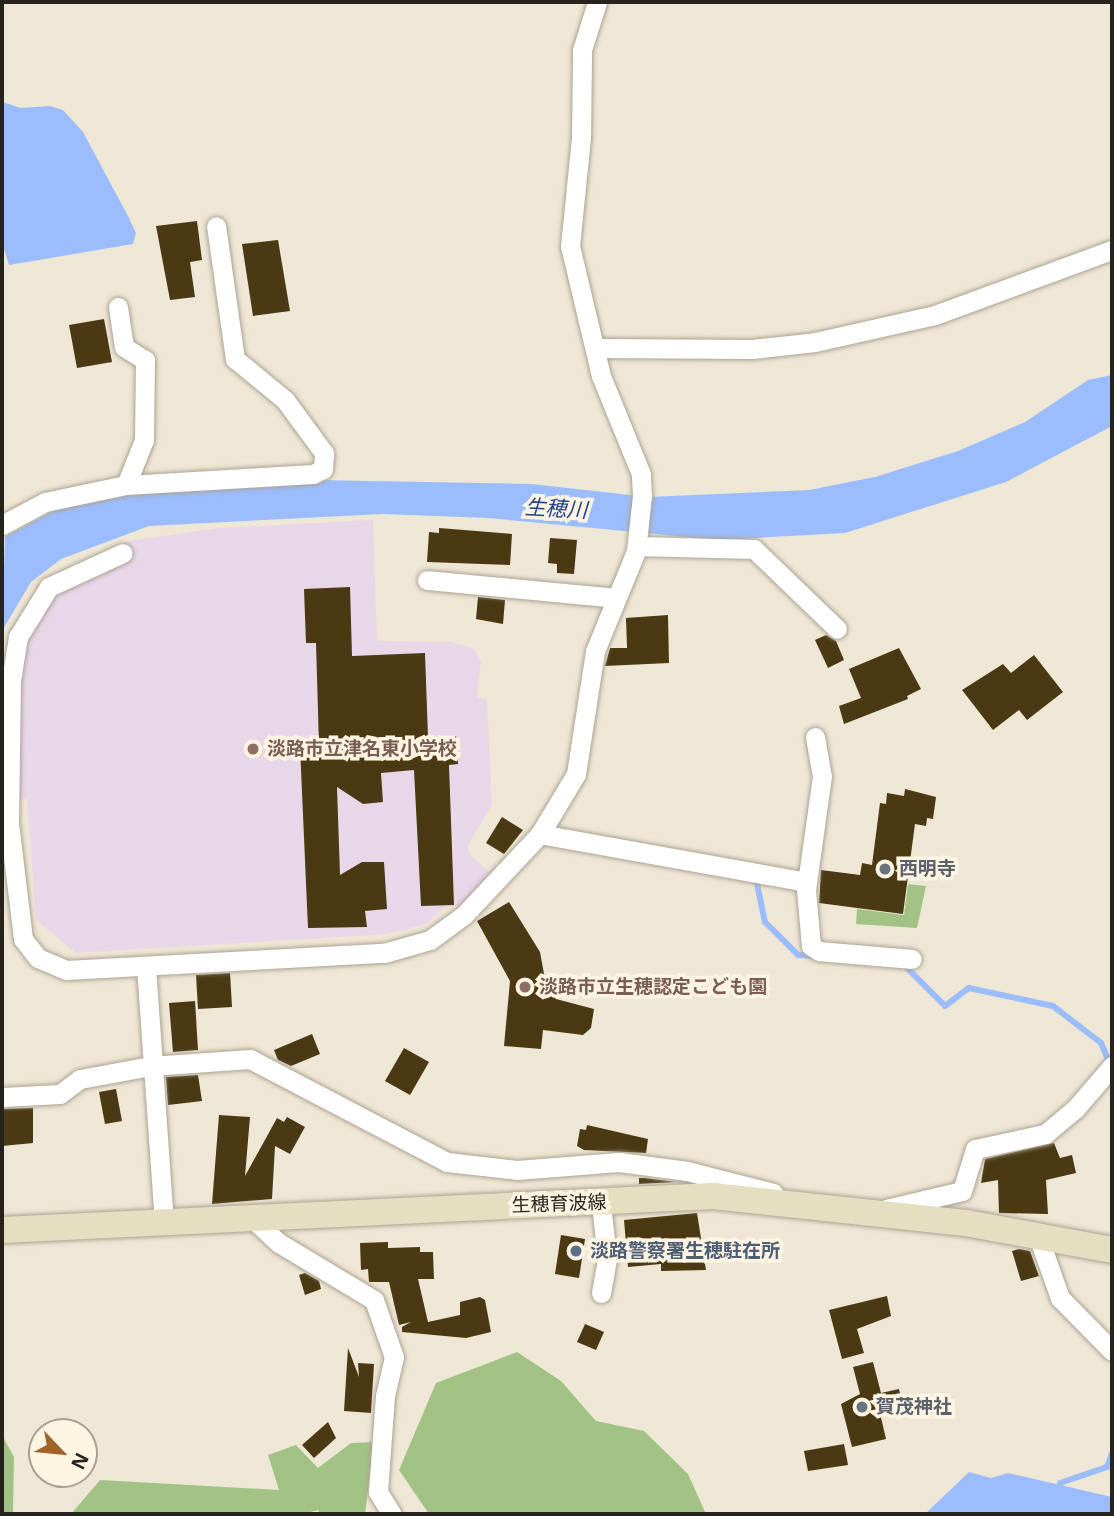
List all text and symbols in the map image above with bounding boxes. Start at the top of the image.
water label: 生穂川 [524,494,588,522]
place label: 淡路市立津名東小学校 [267,738,457,760]
marker: 淡路市立津名東小学校 [245,741,261,757]
place label: 西明寺 [899,858,956,880]
marker: 西明寺 [877,861,893,877]
place label: 淡路市立生穂認定こども園 [539,976,767,998]
marker: 淡路市立生穂認定こども園 [517,979,533,995]
street label: 生穂育波線 [511,1191,607,1217]
place label: 淡路警察署生穂駐在所 [590,1240,780,1262]
marker: 淡路警察署生穂駐在所 [568,1243,584,1259]
place label: 賀茂神社 [876,1396,952,1418]
marker: 賀茂神社 [854,1399,870,1415]
north arrow [28,1418,98,1488]
text: N [65,1449,95,1474]

